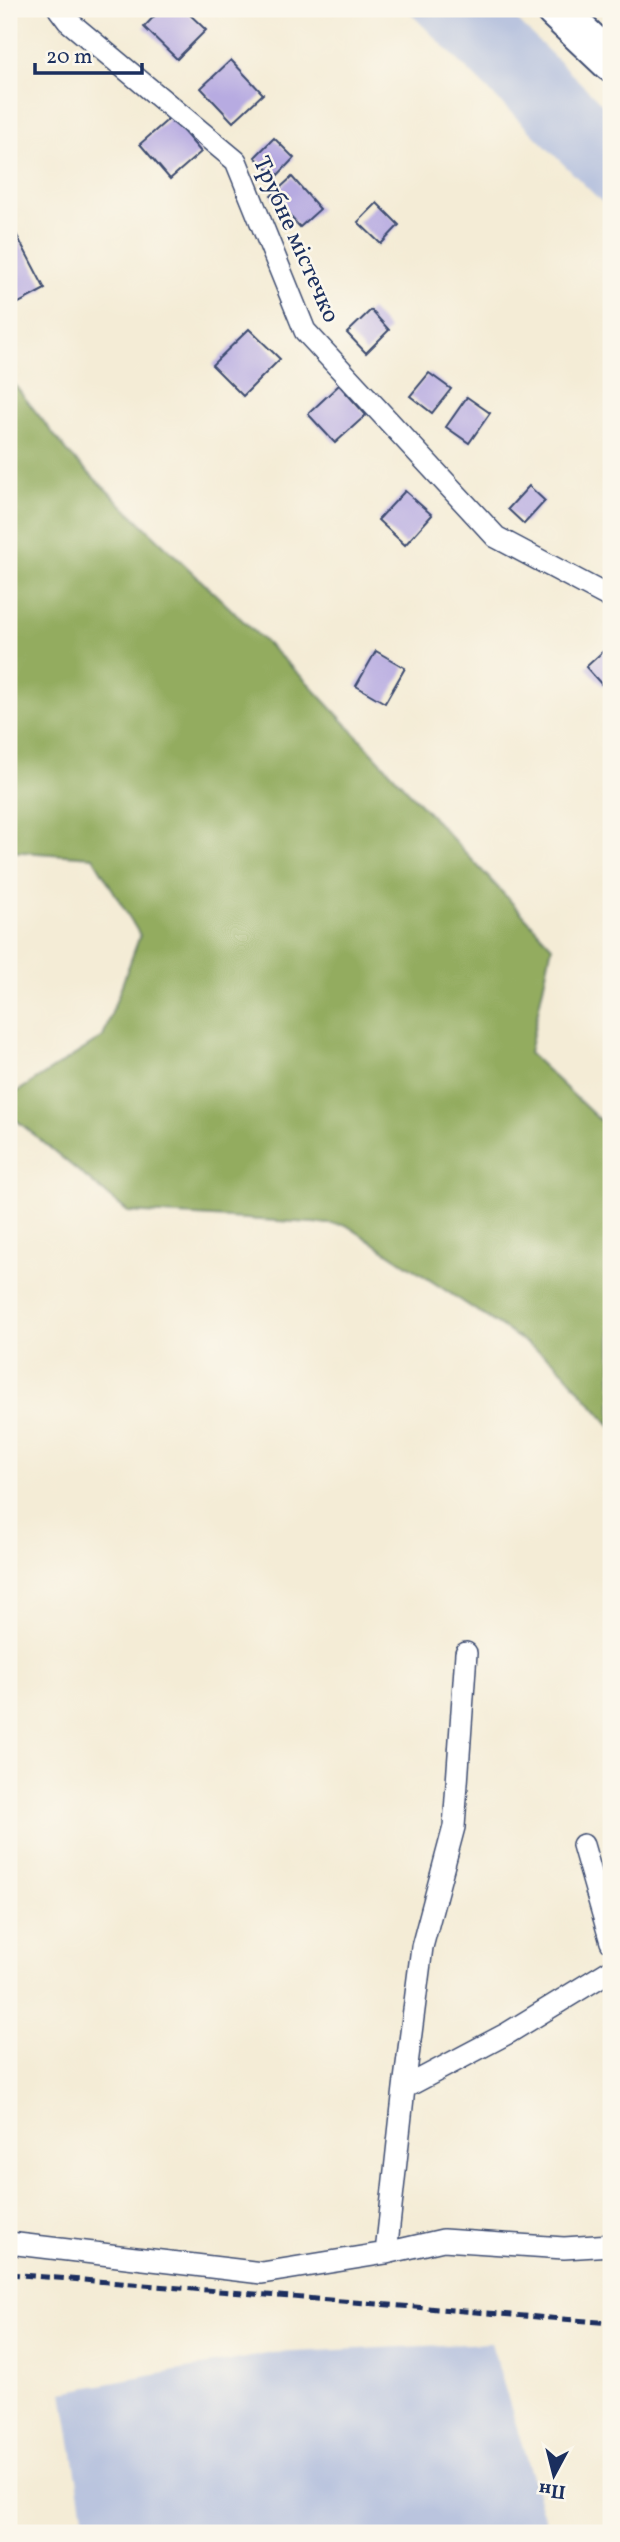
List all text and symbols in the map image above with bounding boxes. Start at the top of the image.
scale bar [35,32,142,76]
text: 20 m [46,43,92,72]
street label: Трубне містечко [243,151,347,329]
north arrow [518,2440,588,2510]
text: Пн [537,2475,567,2504]

